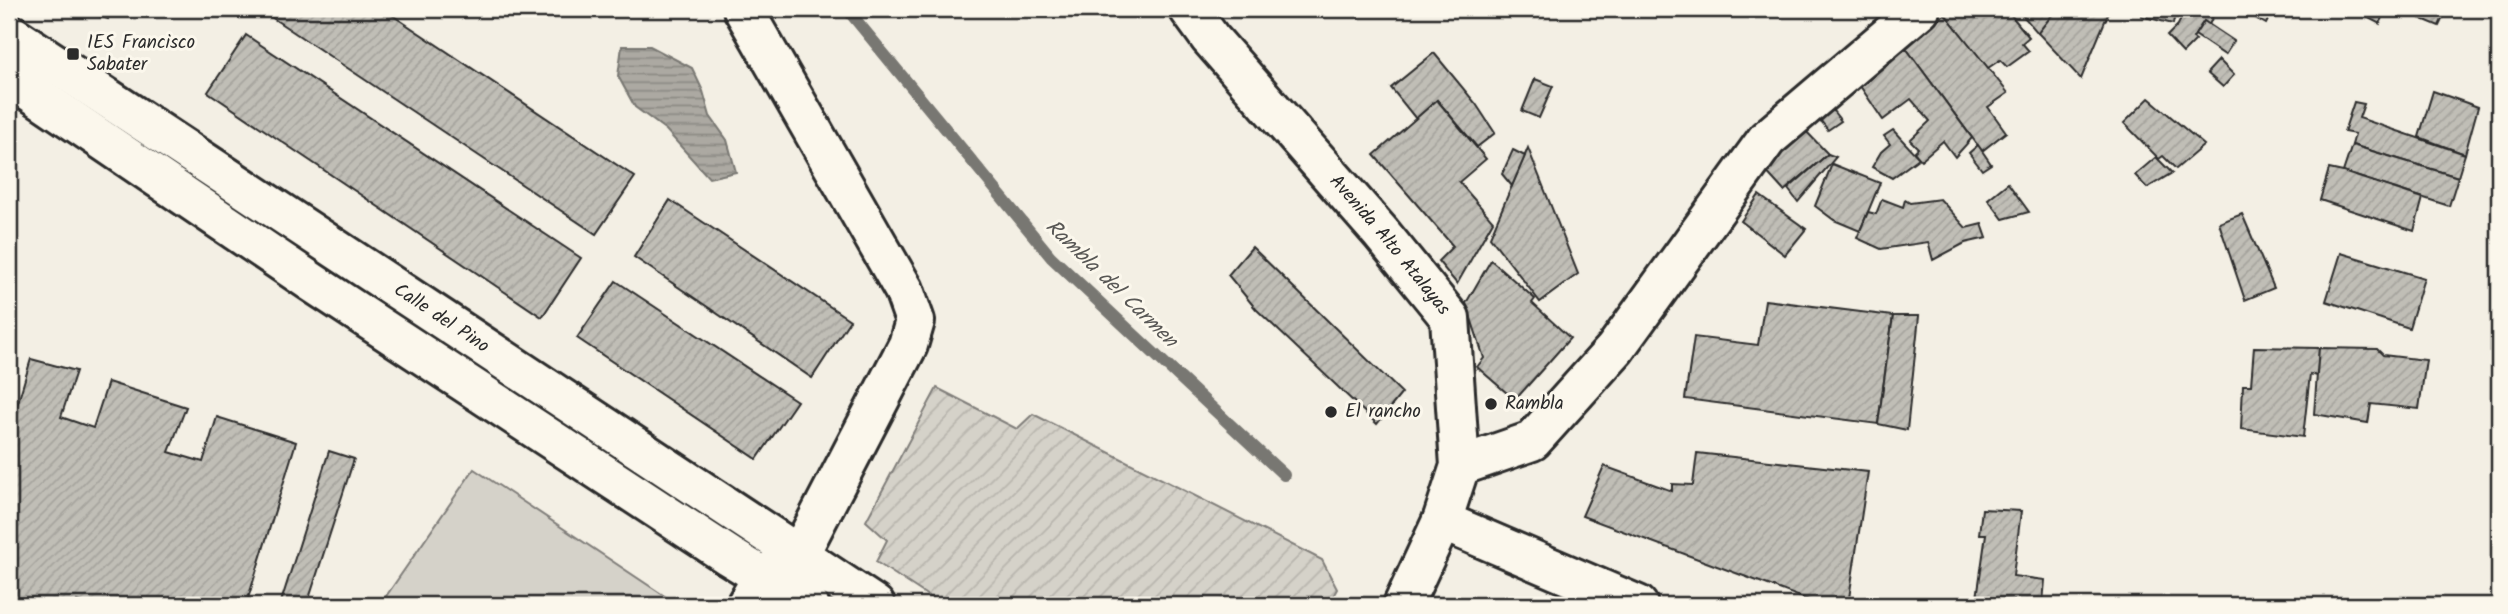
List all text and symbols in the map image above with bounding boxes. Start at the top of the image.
place label: IES Francisco Sabater [87,28,195,80]
marker: IES Francisco Sabater [65,46,81,62]
street label: Avenida Alto Atalayas [1321,168,1457,322]
water label: Rambla del Carmen [1037,212,1186,357]
street label: Calle del Pino [387,276,495,361]
place label: Rambla [1505,389,1564,419]
marker: Rambla [1483,396,1499,412]
place label: El rancho [1345,397,1421,427]
marker: El rancho [1323,404,1339,420]

